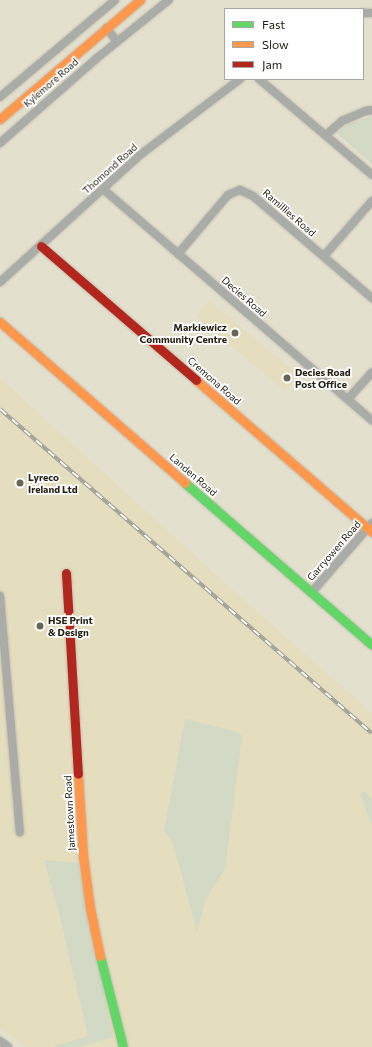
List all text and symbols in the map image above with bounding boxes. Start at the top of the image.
legend [224,8,364,80]
text: Fast [262,17,285,31]
text: Slow [262,37,289,51]
street label: Kylemore Road [21,56,81,110]
text: Jam [262,57,282,71]
street label: Thomond Road [80,141,140,197]
street label: Ramillies Road [260,187,318,239]
street label: Decies Road [219,274,269,320]
place label: Markiewicz Community Centre [139,321,227,344]
marker: Markiewicz Community Centre [230,328,240,338]
street label: Cremona Road [185,355,243,407]
place label: Decies Road Post Office [295,366,351,390]
marker: Decies Road Post Office [282,373,292,383]
street label: Landen Road [167,451,219,499]
place label: Lyreco Ireland Ltd [28,471,78,494]
marker: Lyreco Ireland Ltd [15,478,25,488]
street label: Garryowen Road [305,519,363,583]
place label: HSE Print & Design [48,614,93,638]
marker: HSE Print & Design [35,621,45,631]
street label: Jamestown Road [62,775,78,851]

